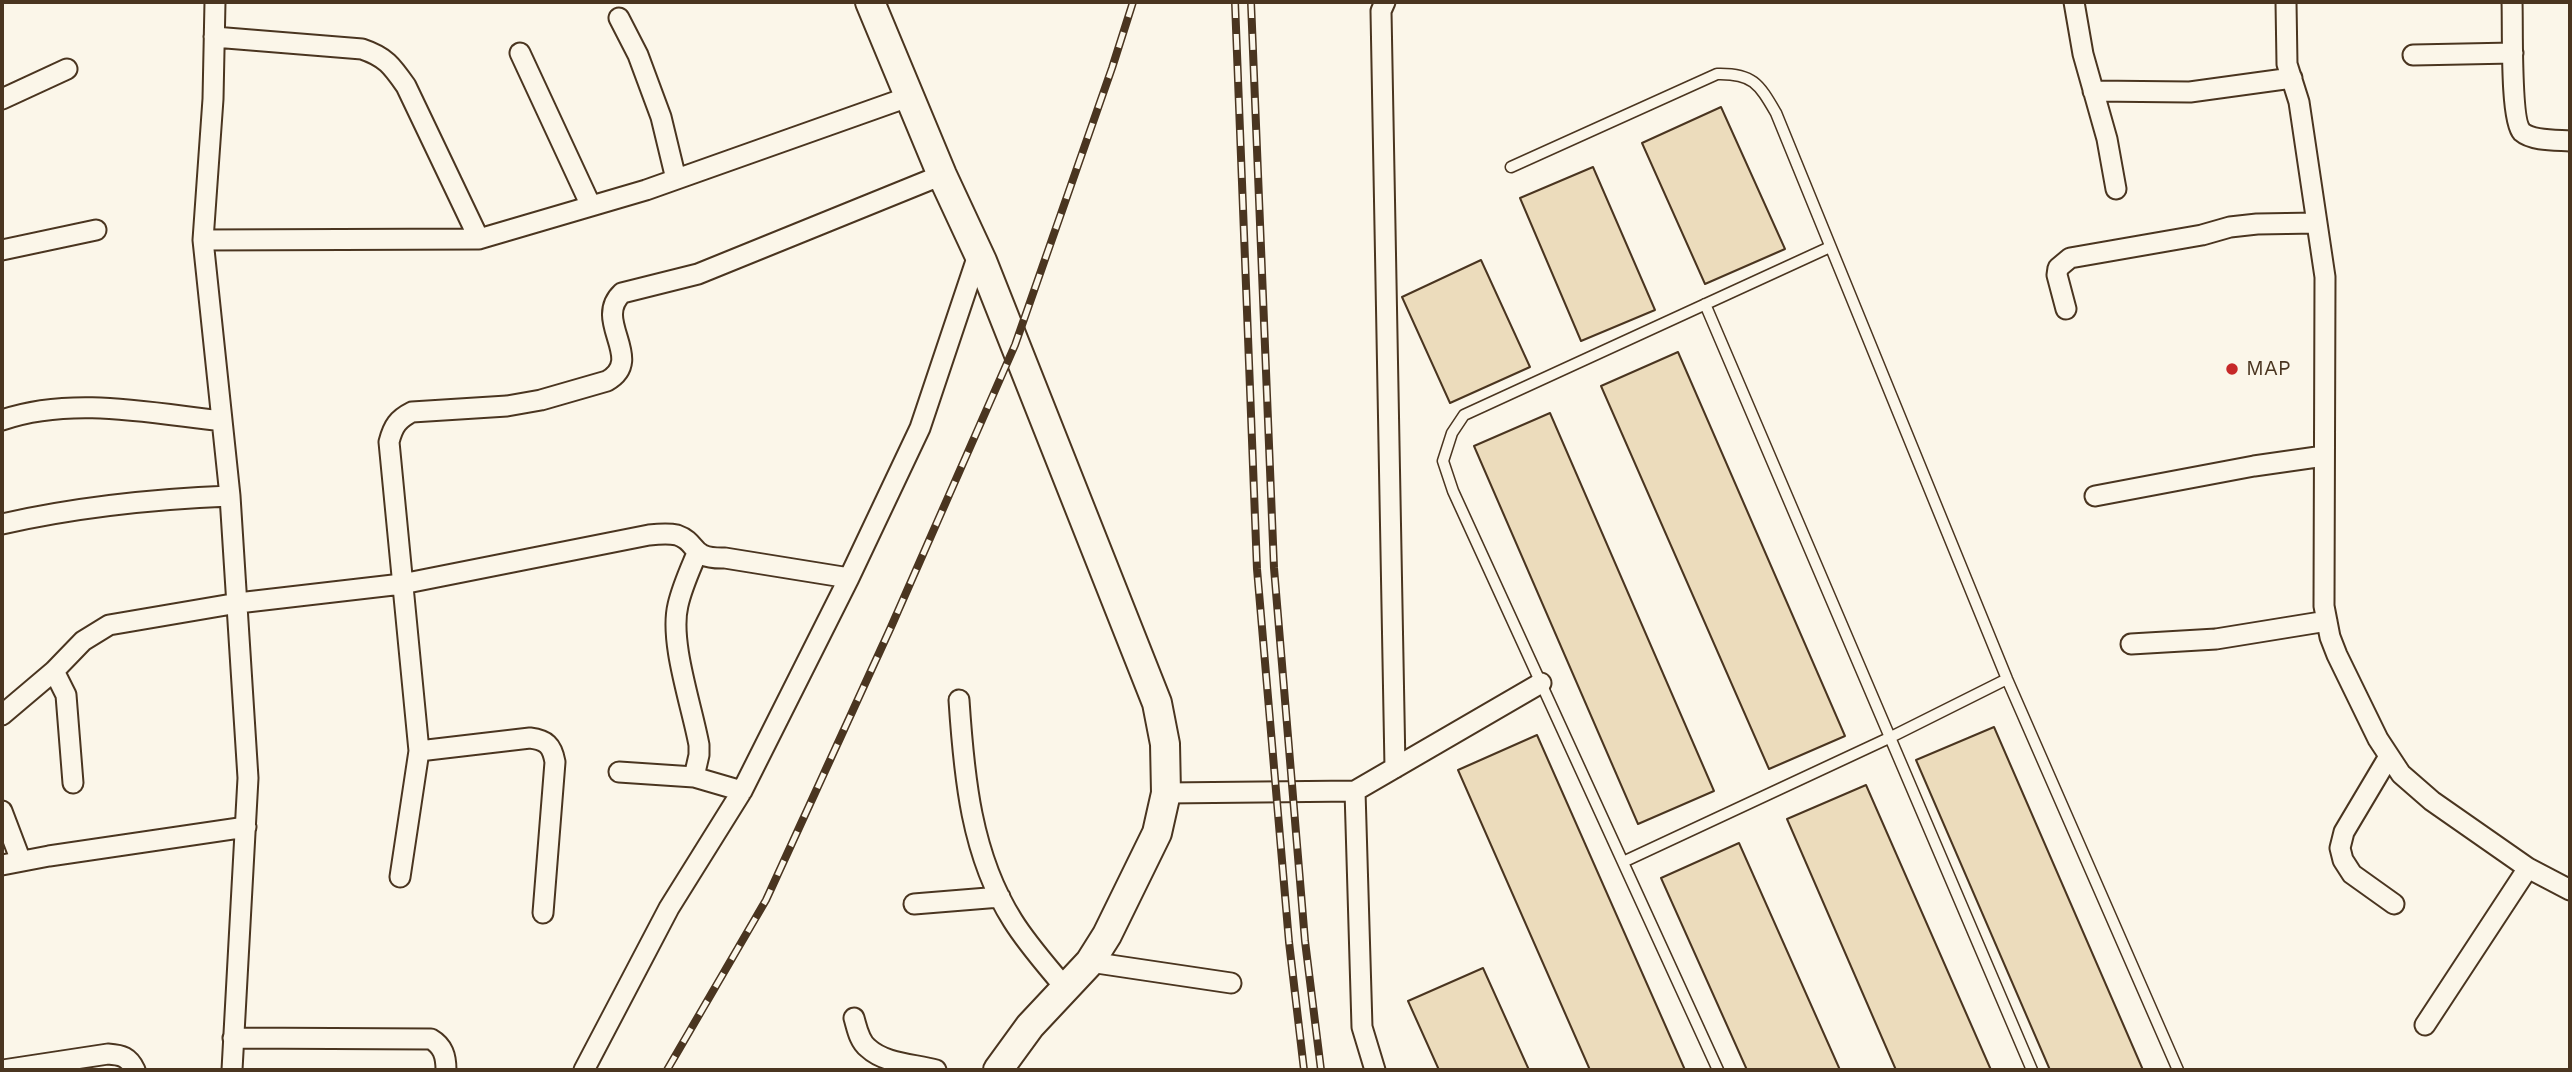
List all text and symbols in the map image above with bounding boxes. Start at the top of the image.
place label: MAP [2246,356,2291,382]
marker: MAP [2224,361,2240,377]

